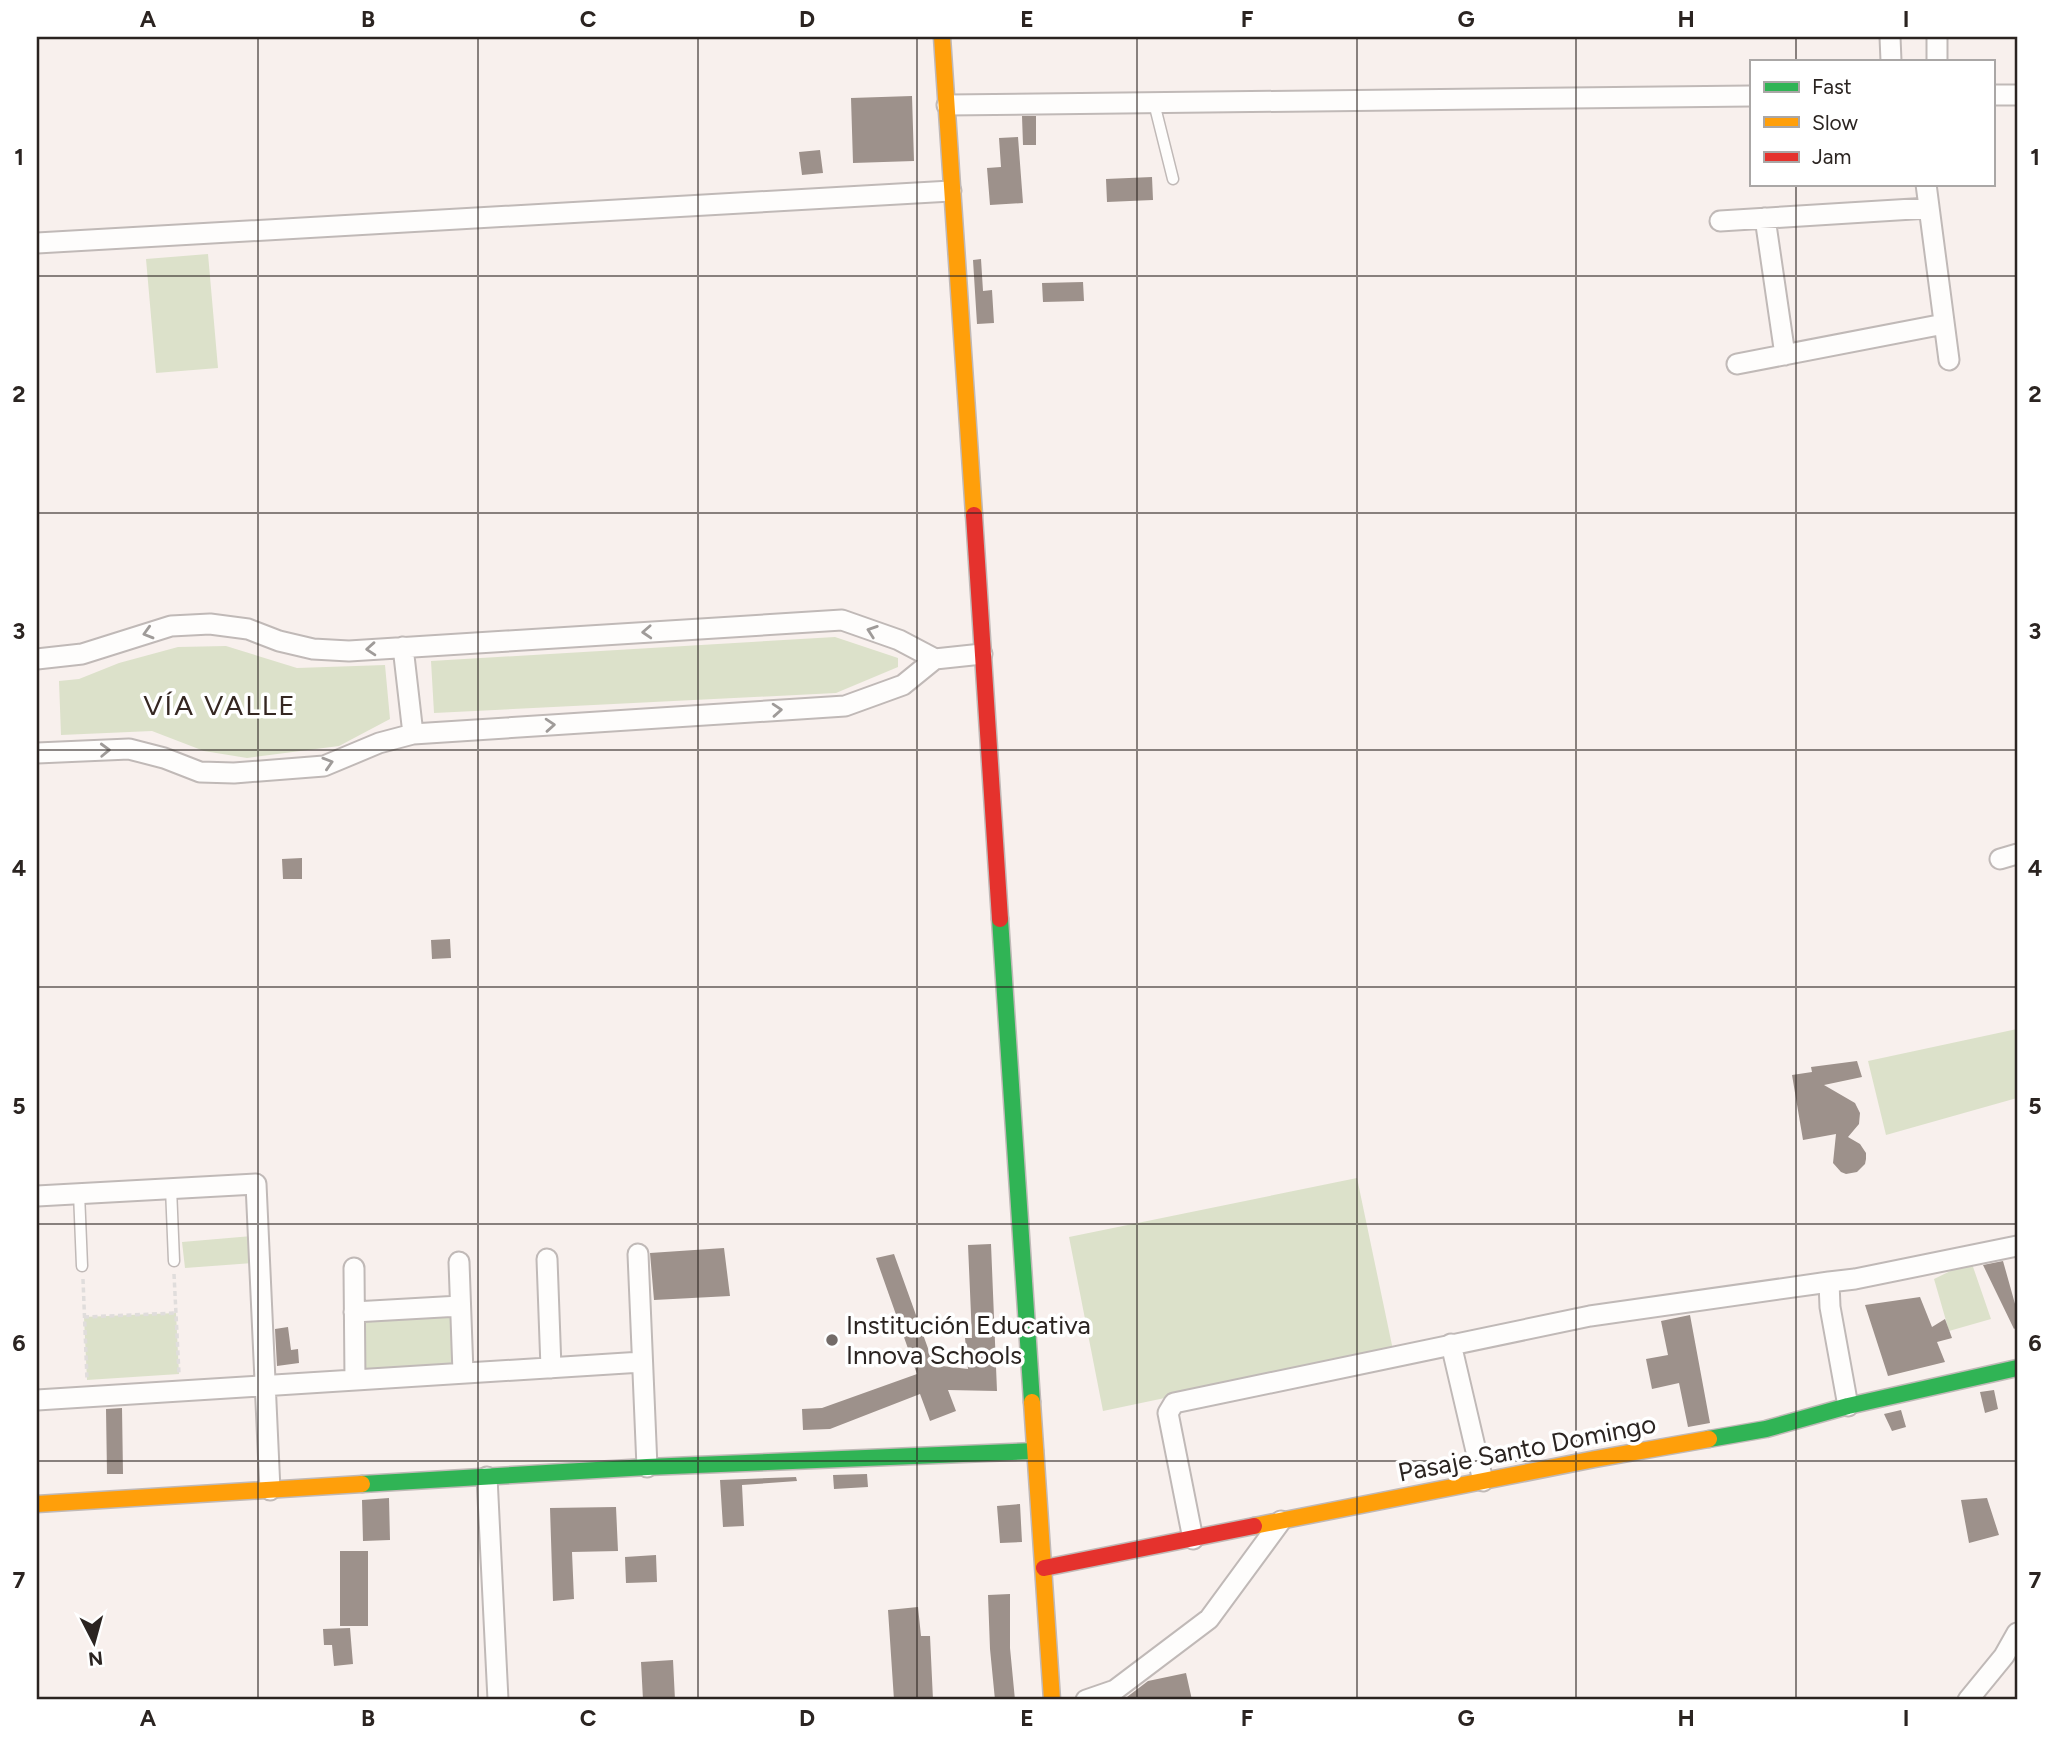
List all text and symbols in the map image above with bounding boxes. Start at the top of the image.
text: A [140,5,157,33]
text: B [361,5,375,33]
text: C [580,5,597,33]
text: D [799,5,815,33]
text: E [1020,5,1034,33]
text: F [1241,5,1254,33]
text: G [1457,5,1475,33]
text: H [1677,5,1695,33]
text: I [1903,5,1909,33]
legend [1750,60,1994,186]
text: Fast [1812,74,1852,99]
text: Slow [1812,110,1858,135]
text: 1 [14,143,24,171]
text: 1 [2030,143,2040,171]
text: Jam [1812,144,1851,169]
text: 2 [12,380,26,408]
text: 2 [2028,380,2042,408]
text: 3 [13,617,25,645]
text: 3 [2029,617,2041,645]
one-way arrow [641,624,652,639]
one-way arrow [142,625,154,640]
one-way arrow [867,625,879,639]
one-way arrow [365,641,376,656]
district label: VÍA VALLE [143,688,297,722]
one-way arrow [772,703,783,718]
one-way arrow [545,718,556,733]
one-way arrow [100,743,111,758]
one-way arrow [321,756,333,771]
text: 4 [12,854,26,882]
text: 4 [2028,854,2042,882]
text: 5 [12,1092,26,1120]
text: 5 [2028,1092,2042,1120]
place label: Institución Educativa Innova Schools [846,1309,1091,1371]
text: 6 [12,1329,26,1357]
text: 6 [2028,1329,2042,1357]
marker: Institución Educativa Innova Schools [824,1332,840,1348]
street label: Pasaje Santo Domingo [1395,1407,1659,1489]
text: 7 [13,1566,26,1594]
text: 7 [2029,1566,2042,1594]
north arrow [60,1608,130,1678]
text: N [87,1646,104,1671]
text: A [140,1704,157,1732]
text: B [361,1704,375,1732]
text: C [580,1704,597,1732]
text: D [799,1704,815,1732]
text: E [1020,1704,1034,1732]
text: F [1241,1704,1254,1732]
text: G [1457,1704,1475,1732]
text: H [1677,1704,1695,1732]
text: I [1903,1704,1909,1732]

